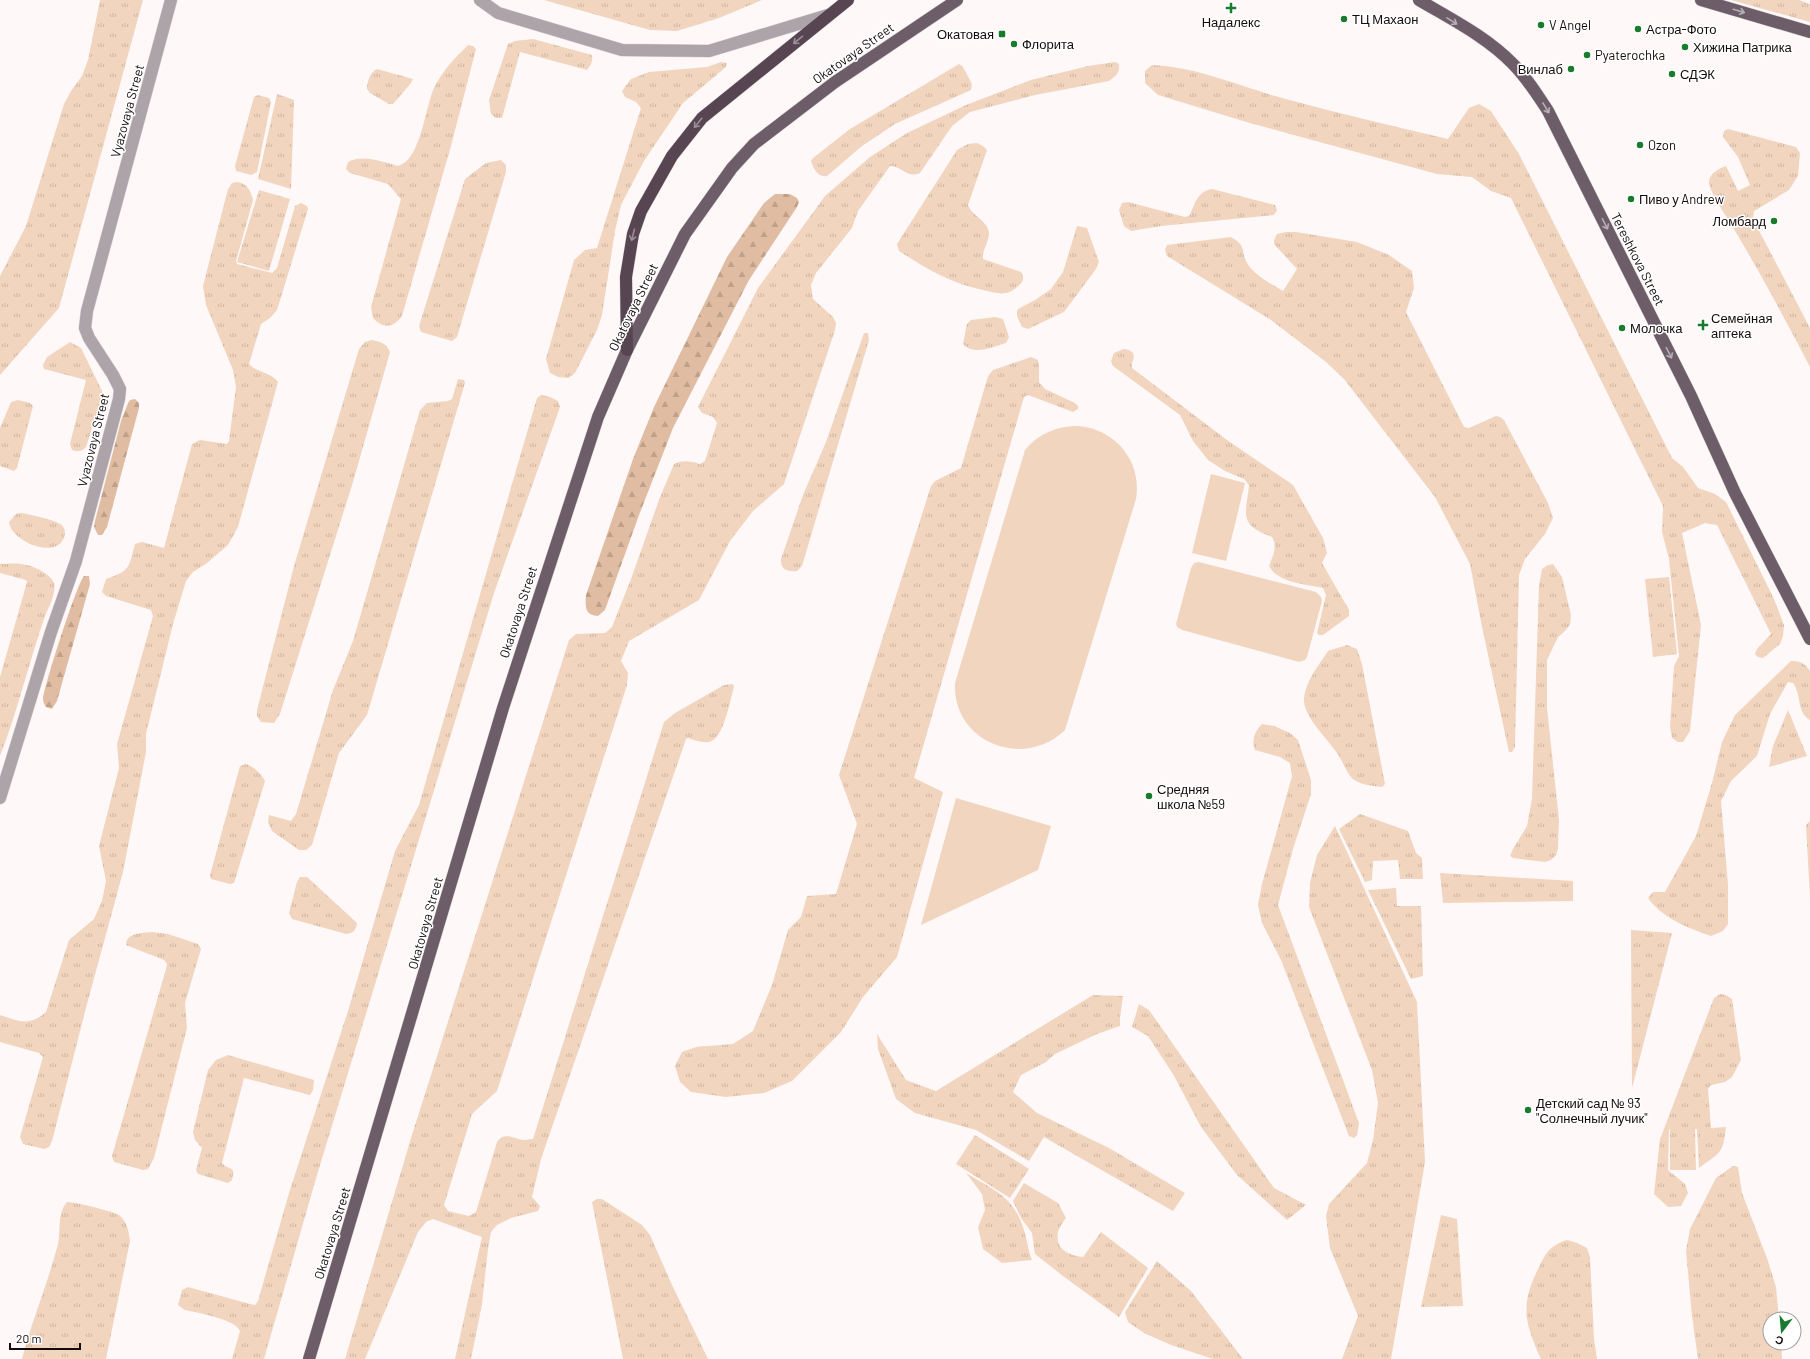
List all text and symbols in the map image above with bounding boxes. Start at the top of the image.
marker: Надалекс [1226,3,1236,13]
one-way arrow [1732,7,1745,15]
place label: ТЦ Махаон [1352,11,1418,27]
place label: Надалекс [1202,14,1261,30]
marker: ТЦ Махаон [1339,14,1349,24]
one-way arrow [1446,17,1458,25]
place label: V Angel [1549,17,1591,33]
street label: Okatovaya Street [809,19,897,87]
marker: V Angel [1536,20,1546,30]
place label: Астра-Фото [1646,21,1717,37]
marker: Астра-Фото [1633,24,1643,34]
place label: Окатовая [937,26,994,42]
marker: Окатовая [997,29,1007,39]
one-way arrow [792,35,803,44]
place label: Флорита [1022,36,1075,52]
marker: Флорита [1009,39,1019,49]
place label: Хижина Патрика [1693,39,1793,55]
marker: Хижина Патрика [1680,42,1690,52]
place label: Pyaterochka [1595,47,1665,63]
marker: Pyaterochka [1582,50,1592,60]
place label: Винлаб [1518,61,1563,77]
street label: Vyazovaya Street [107,63,147,159]
marker: Винлаб [1566,64,1576,74]
place label: СДЭК [1680,66,1715,82]
marker: СДЭК [1667,69,1677,79]
one-way arrow [1542,102,1550,113]
one-way arrow [694,118,702,129]
place label: Ozon [1648,137,1676,153]
marker: Ozon [1635,140,1645,150]
place label: Пиво у Andrew [1639,191,1724,207]
marker: Пиво у Andrew [1626,194,1636,204]
street label: Tereshkova Street [1608,210,1668,308]
place label: Ломбард [1713,213,1766,229]
marker: Ломбард [1769,216,1779,226]
one-way arrow [1602,218,1609,230]
one-way arrow [629,228,637,241]
street label: Okatovaya Street [605,261,661,353]
place label: Семейная аптека [1711,310,1773,341]
place label: Молочка [1630,320,1683,336]
marker: Семейная аптека [1698,320,1708,330]
marker: Молочка [1617,323,1627,333]
one-way arrow [1666,347,1673,359]
street label: Vyazovaya Street [74,392,112,488]
street label: Okatovaya Street [496,564,540,660]
place label: Средняя школа №59 [1157,781,1225,812]
marker: Средняя школа №59 [1144,791,1154,801]
street label: Okatovaya Street [404,875,446,971]
place label: Детский сад № 93 "Солнечный лучик" [1536,1095,1648,1126]
marker: Детский сад № 93 "Солнечный лучик" [1523,1105,1533,1115]
street label: Okatovaya Street [310,1185,354,1281]
north arrow [1762,1311,1802,1351]
scale bar [10,1325,80,1351]
text: 20 m [16,1331,42,1345]
text: С [1773,1334,1785,1348]

